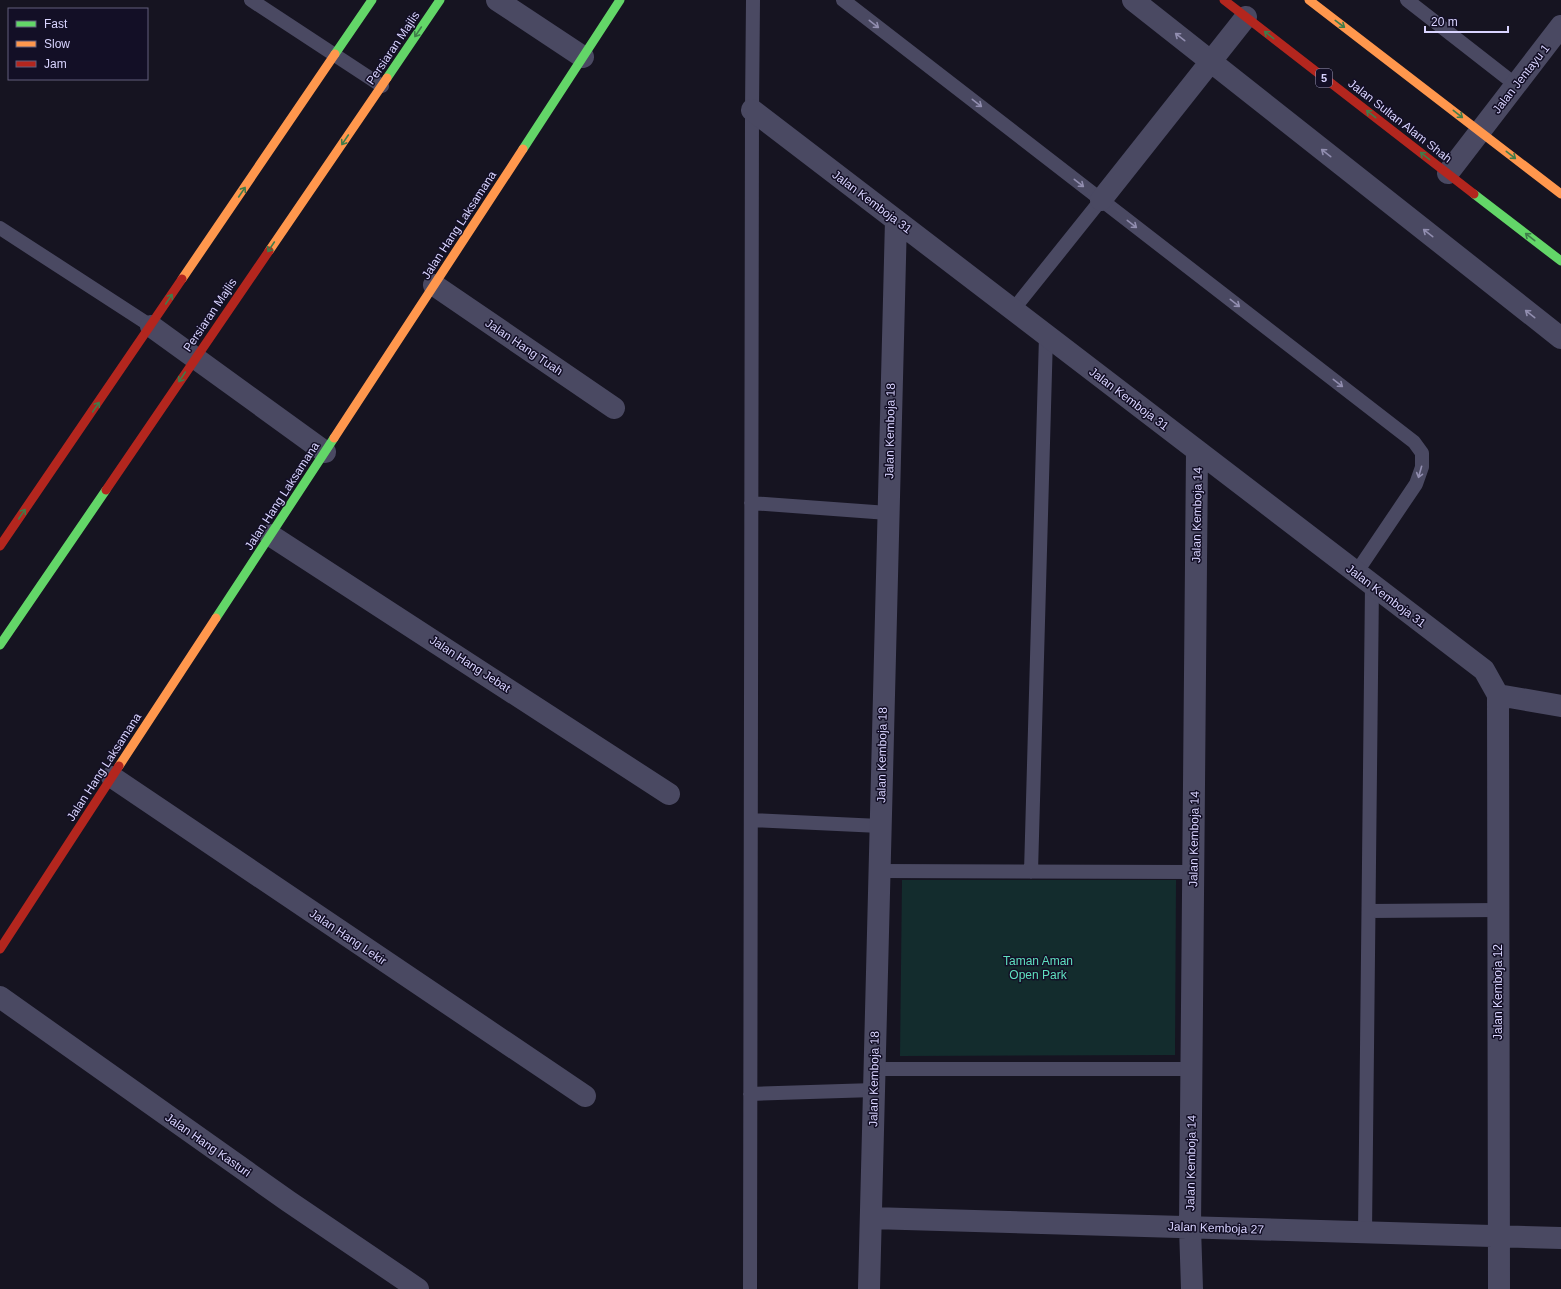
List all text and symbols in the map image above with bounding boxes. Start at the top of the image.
legend [8,8,148,80]
scale bar [1425,8,1508,34]
street label: Persiaran Majlis [363,9,423,87]
text: 20 m [1431,15,1458,29]
text: Fast [44,17,68,31]
one-way arrow [1335,19,1346,28]
one-way arrow [868,20,879,28]
one-way arrow [414,26,422,37]
one-way arrow [1263,30,1274,39]
one-way arrow [1175,33,1186,41]
text: Slow [44,37,70,51]
street label: Jalan Jentayu 1 [1490,41,1553,116]
text: Jam [44,57,67,71]
road number: 5 [1316,69,1332,87]
street label: Jalan Sultan Alam Shah [1345,76,1455,166]
one-way arrow [971,99,982,108]
one-way arrow [1452,109,1463,118]
one-way arrow [1366,110,1377,118]
one-way arrow [341,134,349,145]
one-way arrow [1321,148,1332,157]
one-way arrow [1419,151,1430,160]
one-way arrow [1505,151,1516,159]
street label: Jalan Kemboja 31 [829,167,915,237]
street label: Jalan Hang Laksamana [419,168,499,282]
one-way arrow [1074,179,1085,187]
one-way arrow [238,187,246,198]
one-way arrow [1126,219,1137,228]
one-way arrow [1423,229,1434,238]
one-way arrow [1525,232,1536,241]
one-way arrow [267,241,275,252]
street label: Persiaran Majlis [180,276,240,354]
one-way arrow [165,294,173,305]
one-way arrow [1229,299,1240,308]
one-way arrow [1525,310,1536,318]
street label: Jalan Hang Tuah [482,316,566,378]
street label: Jalan Kemboja 31 [1086,364,1172,434]
one-way arrow [178,371,186,382]
one-way arrow [1332,378,1343,387]
street label: Jalan Kemboja 18 [882,383,898,479]
one-way arrow [92,402,100,413]
street label: Jalan Hang Laksamana [242,439,322,553]
one-way arrow [1416,466,1423,479]
street label: Jalan Kemboja 14 [1189,467,1205,563]
one-way arrow [18,509,26,520]
street label: Jalan Kemboja 31 [1343,561,1429,631]
street label: Jalan Hang Jebat [427,633,514,696]
street label: Jalan Kemboja 18 [874,707,890,803]
street label: Jalan Hang Laksamana [64,710,144,824]
street label: Jalan Kemboja 14 [1186,791,1202,887]
street label: Jalan Hang Lekir [307,906,389,968]
street label: Jalan Kemboja 12 [1491,944,1505,1040]
park label: Taman Aman Open Park [1003,954,1073,982]
street label: Jalan Kemboja 18 [866,1031,882,1127]
street label: Jalan Hang Kasturi [162,1110,254,1180]
street label: Jalan Kemboja 14 [1183,1115,1199,1211]
street label: Jalan Kemboja 27 [1168,1219,1265,1237]

